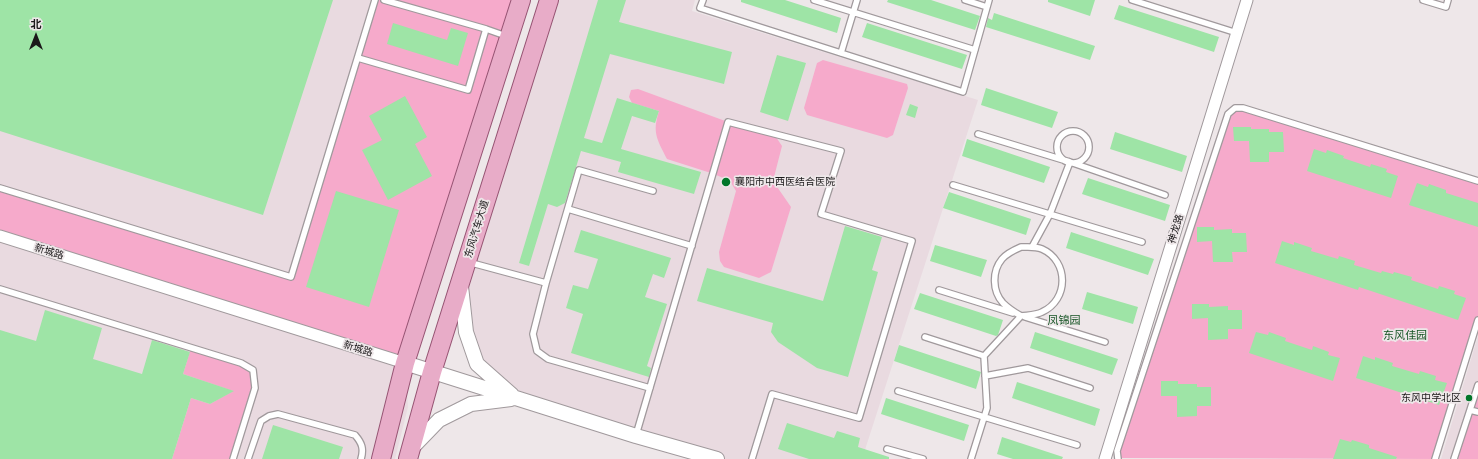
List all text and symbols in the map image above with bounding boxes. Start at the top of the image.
north arrow [16,16,56,56]
text: 北 [31,16,42,31]
marker: 襄阳市中西医结合医院 [720,176,732,188]
place label: 襄阳市中西医结合医院 [735,176,835,188]
street label: 东风汽车大道 [462,199,492,259]
street label: 神龙路 [1166,213,1186,245]
street label: 新城路 [33,242,65,262]
district label: 凤锦园 [1048,314,1080,328]
district label: 东风佳园 [1383,329,1427,343]
street label: 新城路 [342,339,374,359]
place label: 东风中学北区 [1401,392,1461,404]
marker: 东风中学北区 [1464,393,1474,403]

